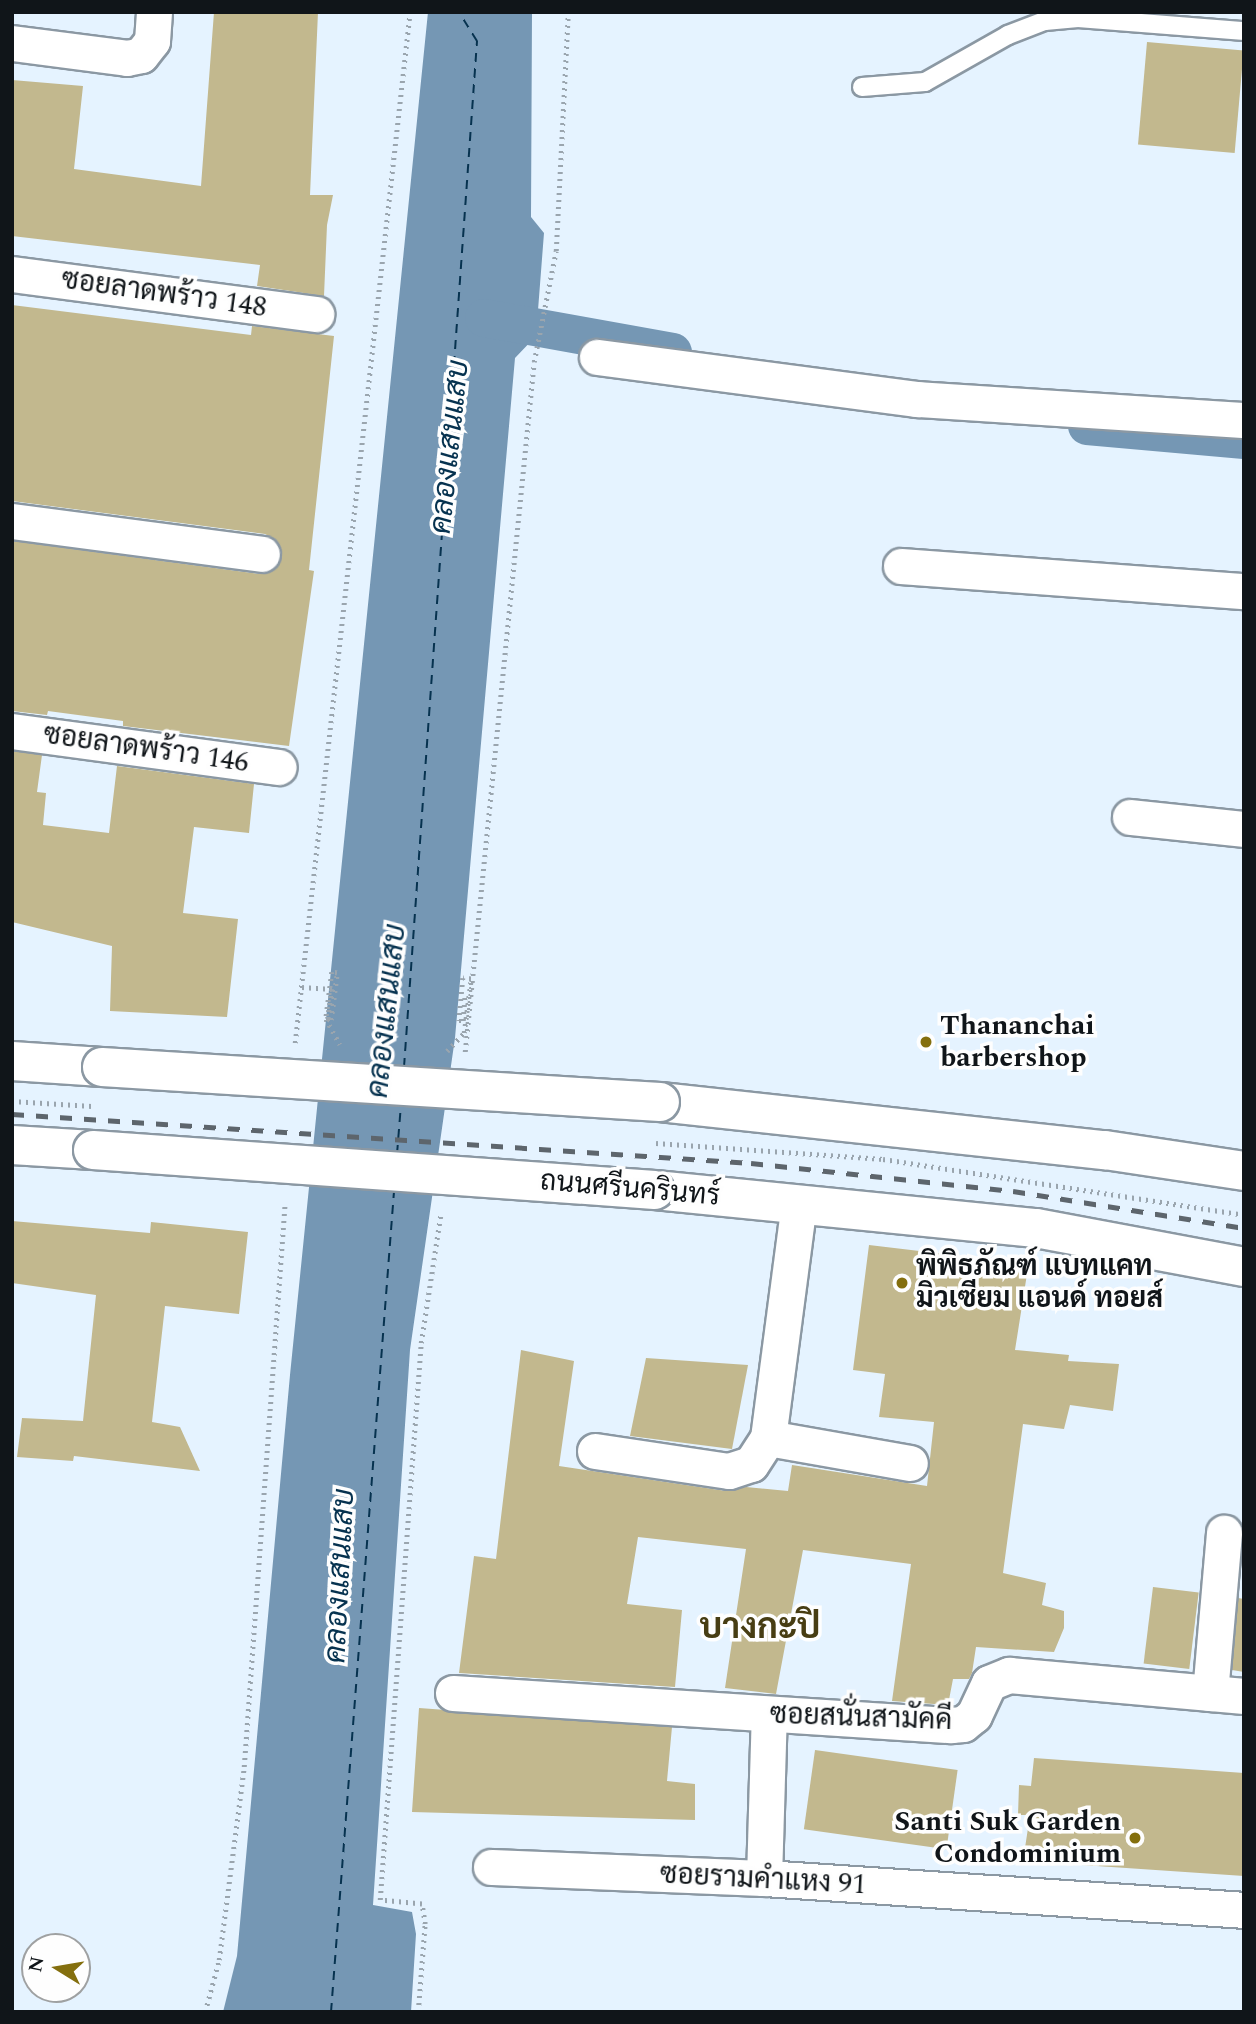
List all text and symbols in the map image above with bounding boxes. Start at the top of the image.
street label: ซอยลาดพร้าว 148 [59,263,269,325]
water label: คลองแสนแสบ [423,358,477,536]
street label: ซอยลาดพร้าว 146 [41,718,251,780]
water label: คลองแสนแสบ [360,922,414,1100]
place label: Thananchai barbershop [940,1009,1095,1075]
marker: Thananchai barbershop [918,1034,934,1050]
street label: ถนนศรีนครินทร์ [539,1164,721,1214]
place label: พิพิธภัณฑ์ แบทแคท มิวเซียม แอนด์ ทอยส์ [916,1250,1163,1316]
marker: พิพิธภัณฑ์ แบทแคท มิวเซียม แอนด์ ทอยส์ [894,1275,910,1291]
water label: คลองแสนแสบ [317,1488,363,1664]
district label: บางกะปิ [700,1607,820,1649]
street label: ซอยสนั่นสามัคคี [769,1698,953,1738]
place label: Santi Suk Garden Condominium [894,1805,1121,1871]
marker: Santi Suk Garden Condominium [1127,1830,1143,1846]
street label: ซอยรามคำแหง 91 [659,1858,867,1902]
north arrow [21,1933,91,2003]
text: N [21,1954,53,1975]

